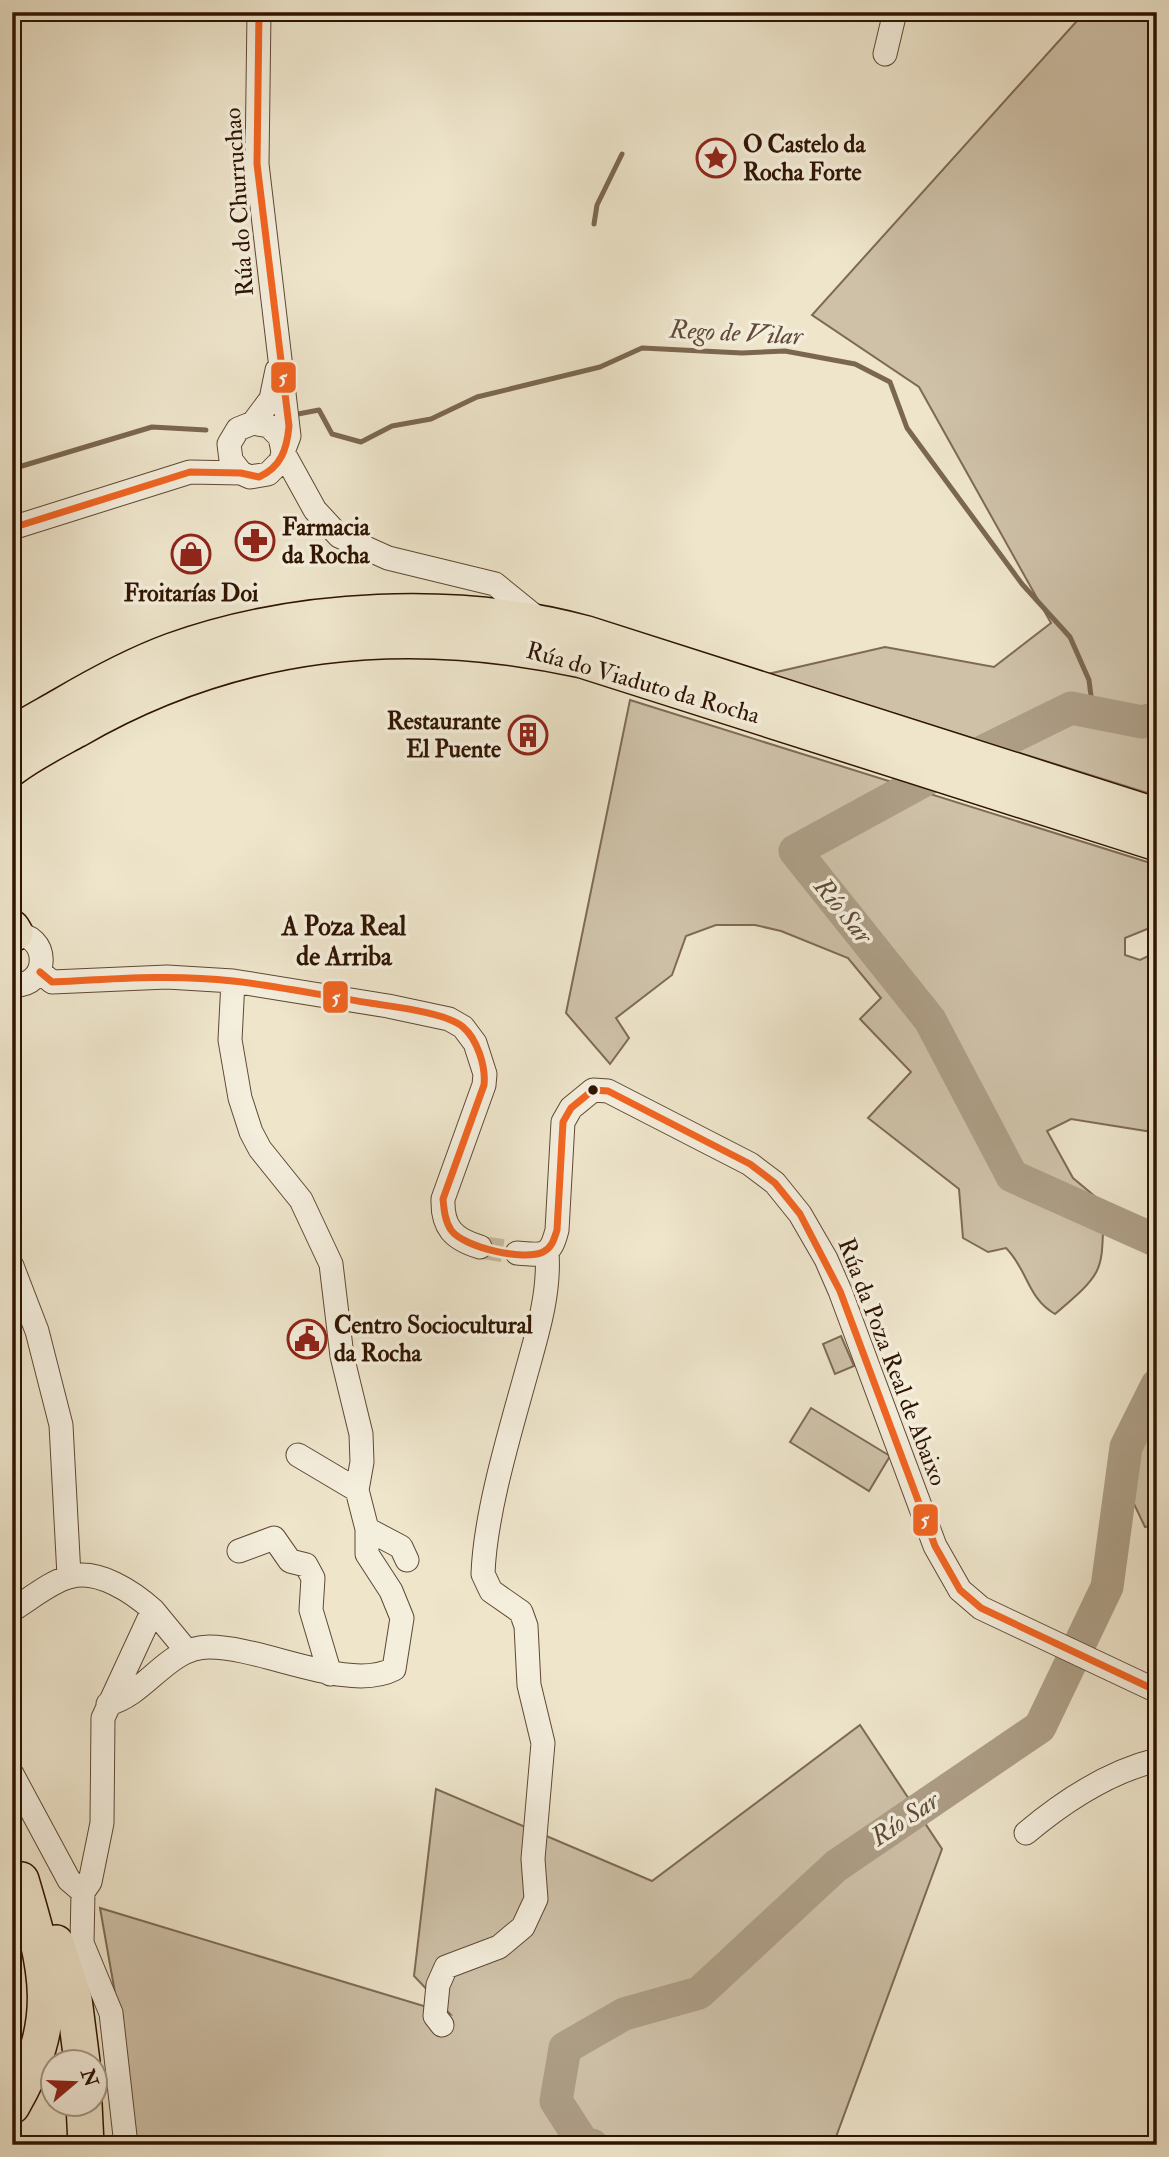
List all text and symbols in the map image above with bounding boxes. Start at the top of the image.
street label: Rúa do Churruchao [217,107,261,297]
place label: O Castelo da Rocha Forte [743,129,866,188]
place icon: O Castelo da Rocha Forte [695,137,737,179]
water label: Rego de Vilar [668,313,805,353]
line badge: 5 [270,361,297,394]
text: 5 [279,366,288,390]
place label: Farmacia da Rocha [282,512,371,571]
pharmacy icon: Farmacia da Rocha [234,520,276,562]
shop icon: Froitarías Doi [170,533,212,575]
place label: Froitarías Doi [124,578,259,609]
street label: Rúa do Viaduto da Rocha [523,635,765,732]
place label: Restaurante El Puente [387,706,501,765]
building icon: Restaurante El Puente [507,714,549,756]
water label: Río Sar [806,871,880,951]
district label: A Poza Real de Arriba [281,911,407,973]
line badge: 5 [322,980,349,1014]
text: 5 [332,986,341,1010]
unlabelled marker [586,1083,600,1097]
street label: Rúa da Poza Real de Abaixo [830,1234,954,1490]
place label: Centro Sociocultural da Rocha [334,1310,534,1369]
public building icon: Centro Sociocultural da Rocha [286,1318,328,1360]
line badge: 5 [912,1503,939,1537]
text: 5 [921,1508,930,1532]
water label: Río Sar [864,1784,946,1854]
north arrow [38,2048,108,2118]
text: N [75,2065,104,2091]

